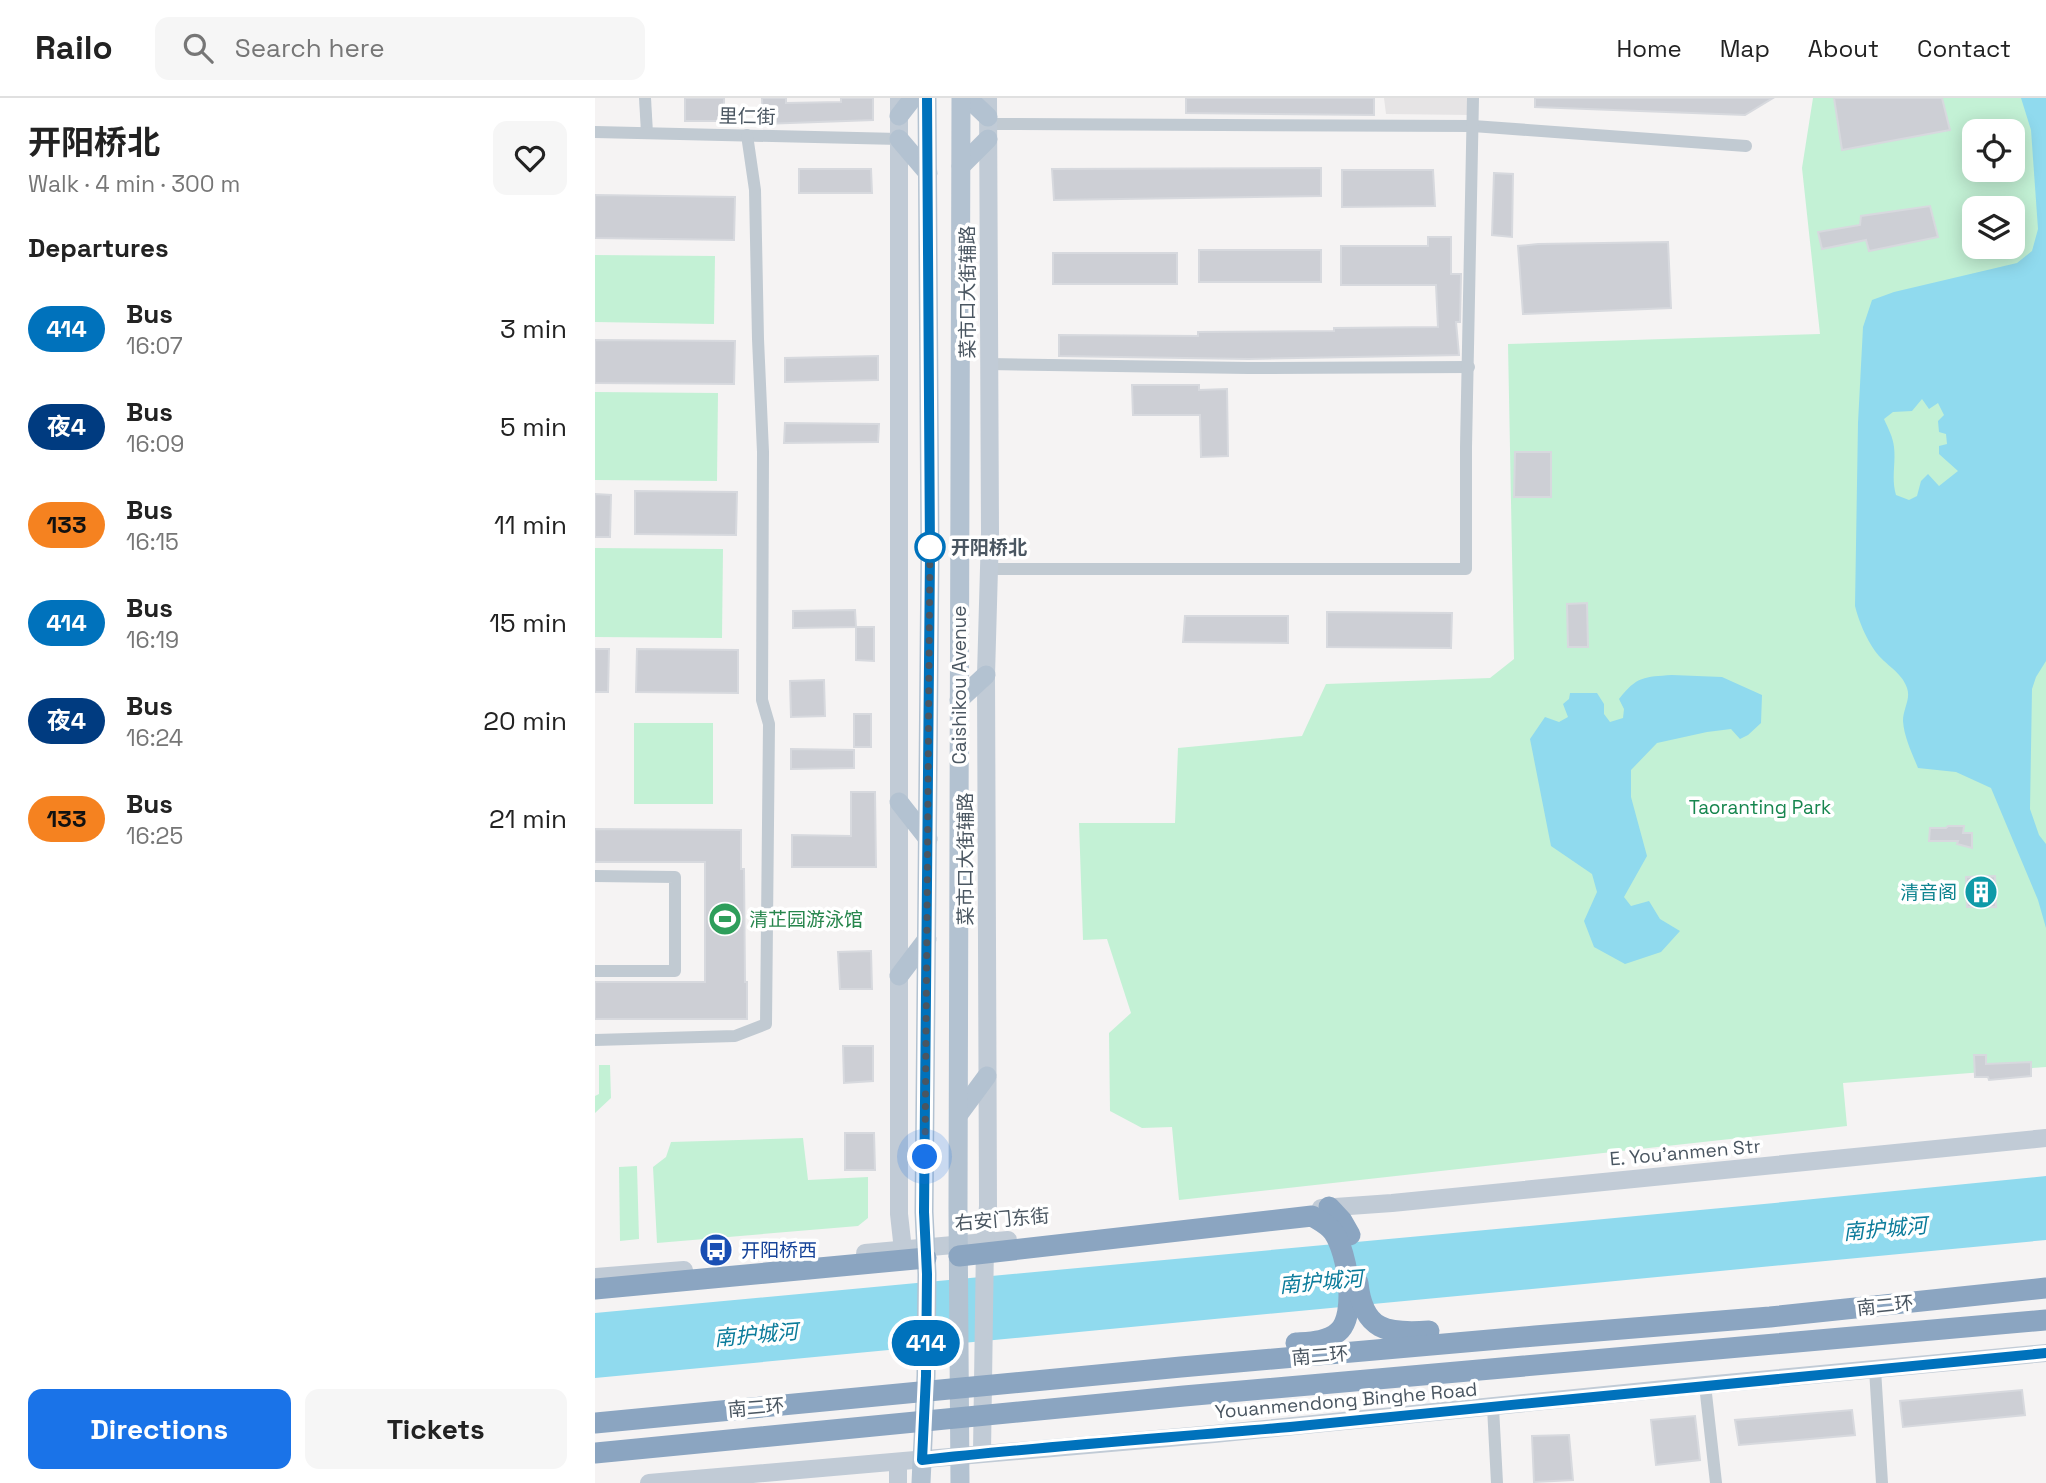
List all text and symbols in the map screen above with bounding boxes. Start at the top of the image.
search box [155,17,645,80]
text: Railo [35,27,113,69]
icon: search [179,29,217,67]
text: Search here [235,31,385,65]
text: Home [1616,33,1682,64]
text: Map [1720,33,1770,64]
text: About [1808,33,1879,64]
text: Contact [1917,33,2011,64]
street label: 里仁街 [718,104,776,129]
map controls [1962,119,2025,259]
button: locate [1962,119,2025,182]
button: heart [493,121,567,195]
text: 开阳桥北 [28,122,160,164]
text: Walk · 4 min · 300 m [28,169,240,199]
button: layers [1962,196,2025,259]
street label: 菜市口大街辅路 [955,225,980,359]
text: Departures [28,231,169,265]
text: Bus [126,297,173,331]
text: 3 min [500,312,567,346]
text: 414 [46,313,87,344]
text: 16:07 [126,331,183,361]
text: Bus [126,395,173,429]
text: 5 min [500,410,567,444]
text: 夜4 [47,411,86,442]
text: 16:09 [126,429,184,459]
text: Bus [126,493,173,527]
text: 11 min [494,508,567,542]
text: 133 [46,509,87,540]
text: 16:15 [126,527,179,557]
marker: 开阳桥北 [915,532,945,562]
place label: 开阳桥北 [951,535,1027,560]
text: Bus [126,591,173,625]
text: 15 min [489,606,567,640]
street label: Caishikou Avenue [947,606,972,764]
text: 414 [46,607,87,638]
text: 16:19 [126,625,179,655]
text: Bus [126,689,173,723]
text: 20 min [483,704,567,738]
text: 夜4 [47,705,86,736]
text: 16:24 [126,723,183,753]
text: Bus [126,787,173,821]
street label: 菜市口大街辅路 [953,792,978,926]
park label: Taoranting Park [1689,795,1831,820]
text: 21 min [489,802,567,836]
text: 133 [46,803,87,834]
text: 16:25 [126,821,183,851]
building icon: 清音阁 [1962,873,2000,911]
place label: 清音阁 [1900,880,1957,905]
sports icon: 清芷园游泳馆 [706,900,744,938]
place label: 清芷园游泳馆 [749,907,863,932]
street label: E. You'anmen Str [1609,1133,1762,1172]
your location [907,1139,942,1174]
street label: 右安门东街 [954,1203,1050,1236]
water label: 南护城河 [1842,1211,1932,1246]
bus stop icon: 开阳桥西 [697,1231,735,1269]
place label: 开阳桥西 [741,1238,817,1263]
water label: 南护城河 [1278,1264,1368,1299]
street label: 南二环 [1855,1290,1915,1321]
water label: 南护城河 [713,1317,803,1352]
line badge: 414 [886,1320,966,1366]
text: 414 [906,1327,946,1358]
street label: 南二环 [1291,1341,1350,1370]
street label: Youanmendong Binghe Road [1214,1377,1478,1424]
button: Directions [28,1389,291,1469]
button: Tickets [305,1389,567,1469]
street label: 南二环 [727,1393,786,1422]

